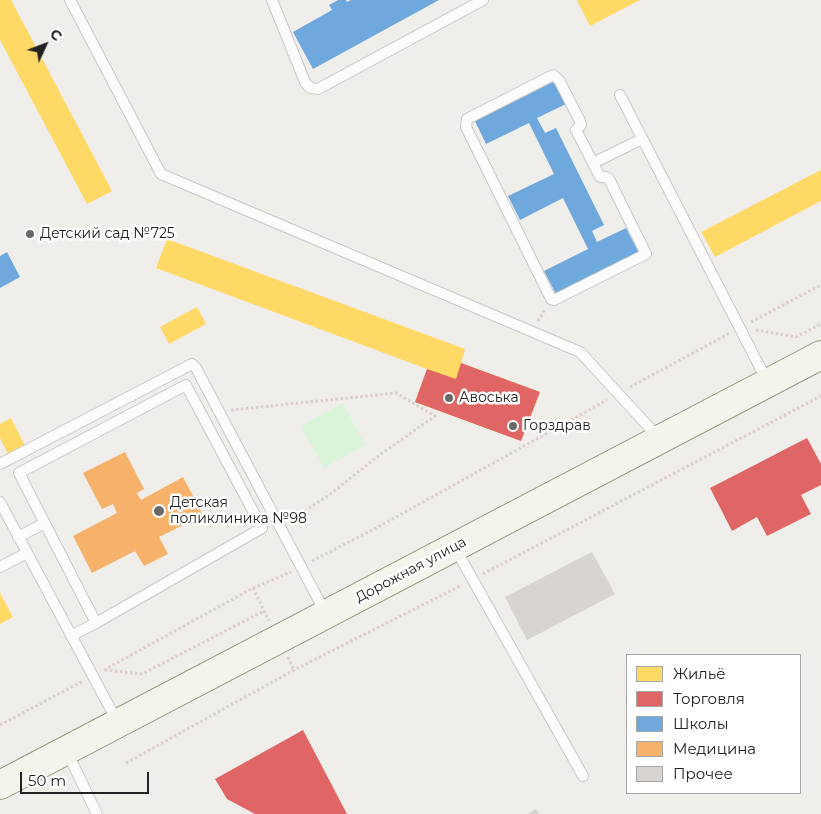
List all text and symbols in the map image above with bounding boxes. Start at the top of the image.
north arrow [20,20,70,70]
text: С [46,25,66,45]
place label: Детский сад №725 [40,226,175,242]
marker: Детский сад №725 [24,228,36,240]
place label: Авоська [459,390,519,406]
marker: Авоська [443,392,455,404]
place label: Горздрав [523,418,591,434]
marker: Горздрав [507,420,519,432]
place label: Детская поликлиника №98 [170,495,307,528]
marker: Детская поликлиника №98 [152,504,166,518]
street label: Дорожная улица [353,534,469,606]
legend [626,654,801,794]
text: Жильё [673,664,726,683]
text: Торговля [673,689,745,708]
text: Школы [673,714,729,733]
text: Медицина [673,739,756,758]
scale bar [22,762,151,794]
text: Прочее [673,764,733,783]
text: 50 m [28,771,66,790]

